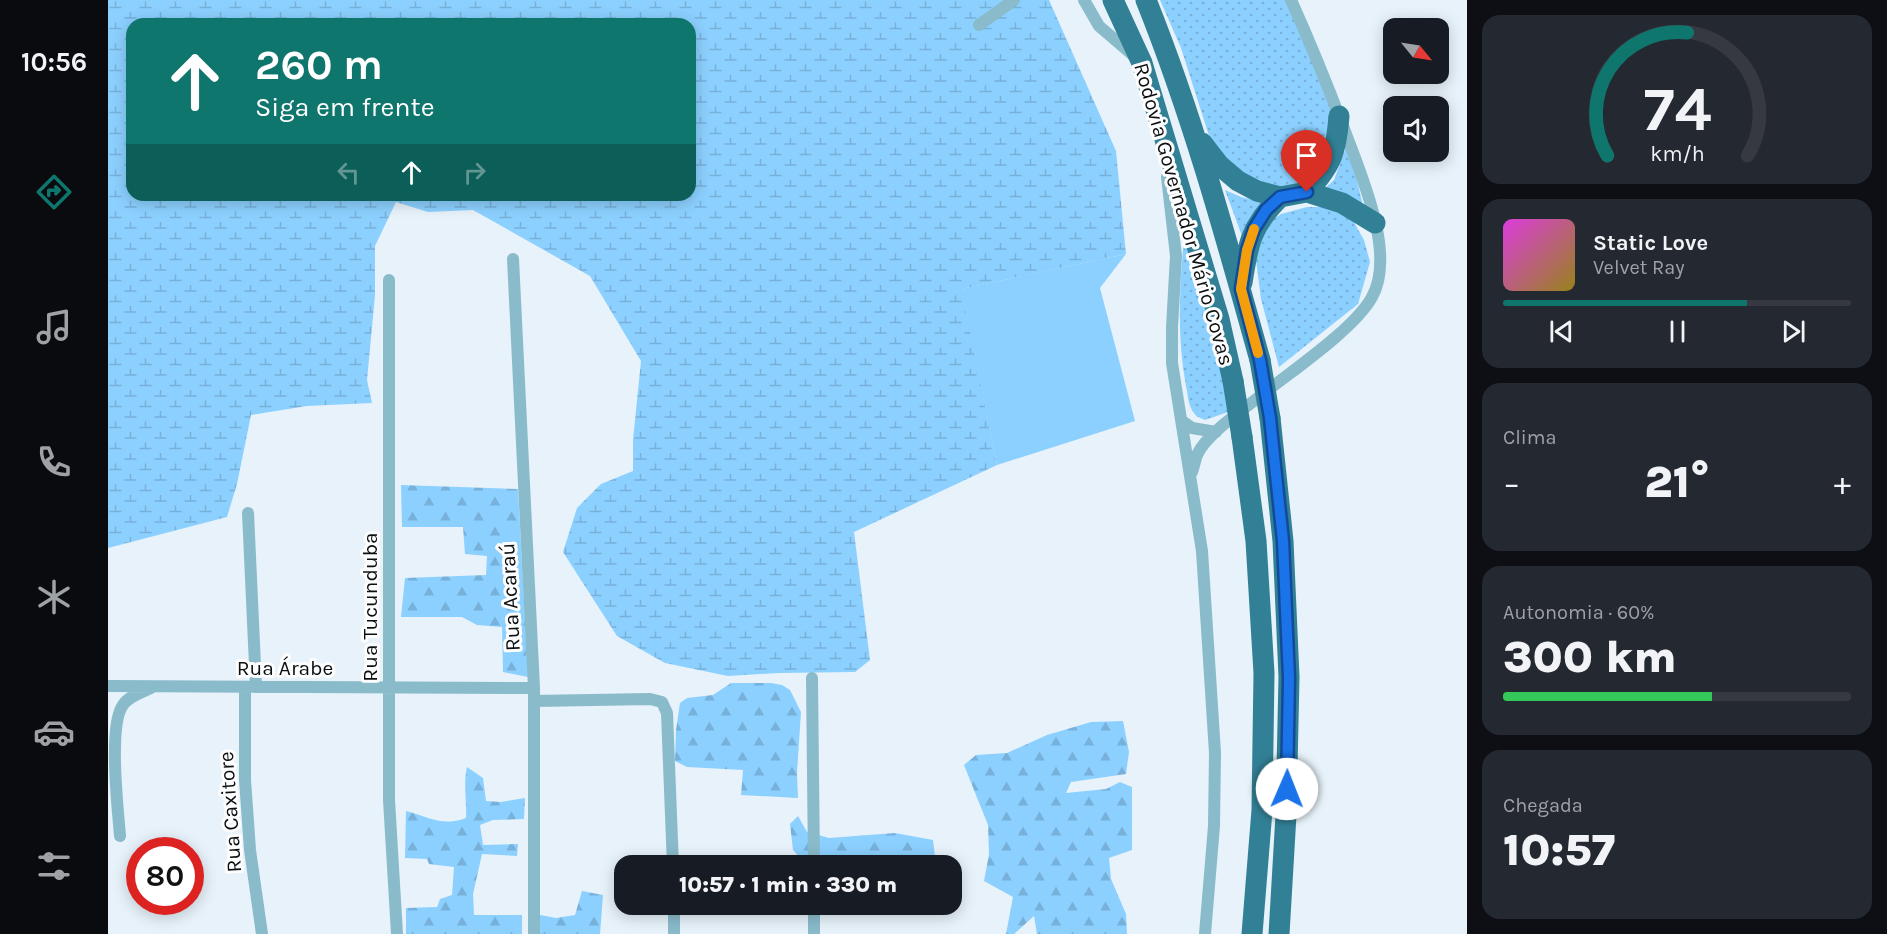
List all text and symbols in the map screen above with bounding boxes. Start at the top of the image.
north arrow [1383,18,1449,84]
map controls [1383,18,1449,162]
text: 260 m [255,40,383,90]
icon: ahead [156,42,234,120]
text: 10:56 [21,46,87,78]
street label: Rodovia Governador Mário Covas [1129,60,1239,368]
text: 74 [1643,74,1711,147]
text: Siga em frente [255,91,435,123]
button: sound [1383,96,1449,162]
pin [1281,130,1332,192]
icon: arrive [1290,139,1323,172]
text: km/h [1650,142,1704,167]
icon: left [332,156,365,189]
icon: ahead [395,156,428,189]
icon: right [458,156,491,189]
icon: directions [33,171,75,213]
text: Static Love [1593,230,1708,256]
text: Velvet Ray [1593,256,1685,279]
icon: music [33,306,75,348]
icon: previous [1545,315,1578,348]
icon: pause [1661,315,1694,348]
icon: next [1777,315,1810,348]
text: Clima [1503,426,1557,449]
icon: phone [33,441,75,483]
text: 21° [1644,456,1710,508]
text: − [1503,464,1520,502]
text: + [1834,464,1851,502]
street label: Rua Tucunduba [358,532,382,682]
street label: Rua Acaraú [495,542,525,652]
icon: climate [33,576,75,618]
text: Autonomia · 60% [1503,601,1655,624]
text: 300 km [1503,631,1677,683]
street label: Rua Árabe [237,656,333,680]
icon: car [33,711,75,753]
street label: Rua Caxitore [214,751,246,873]
position arrow [1255,757,1319,821]
text: Chegada [1503,794,1583,817]
text: 10:57 [1503,824,1615,876]
speed limit sign: 80 [126,837,204,915]
icon: filters [33,845,75,887]
text: 10:57 · 1 min · 330 m [679,872,897,898]

